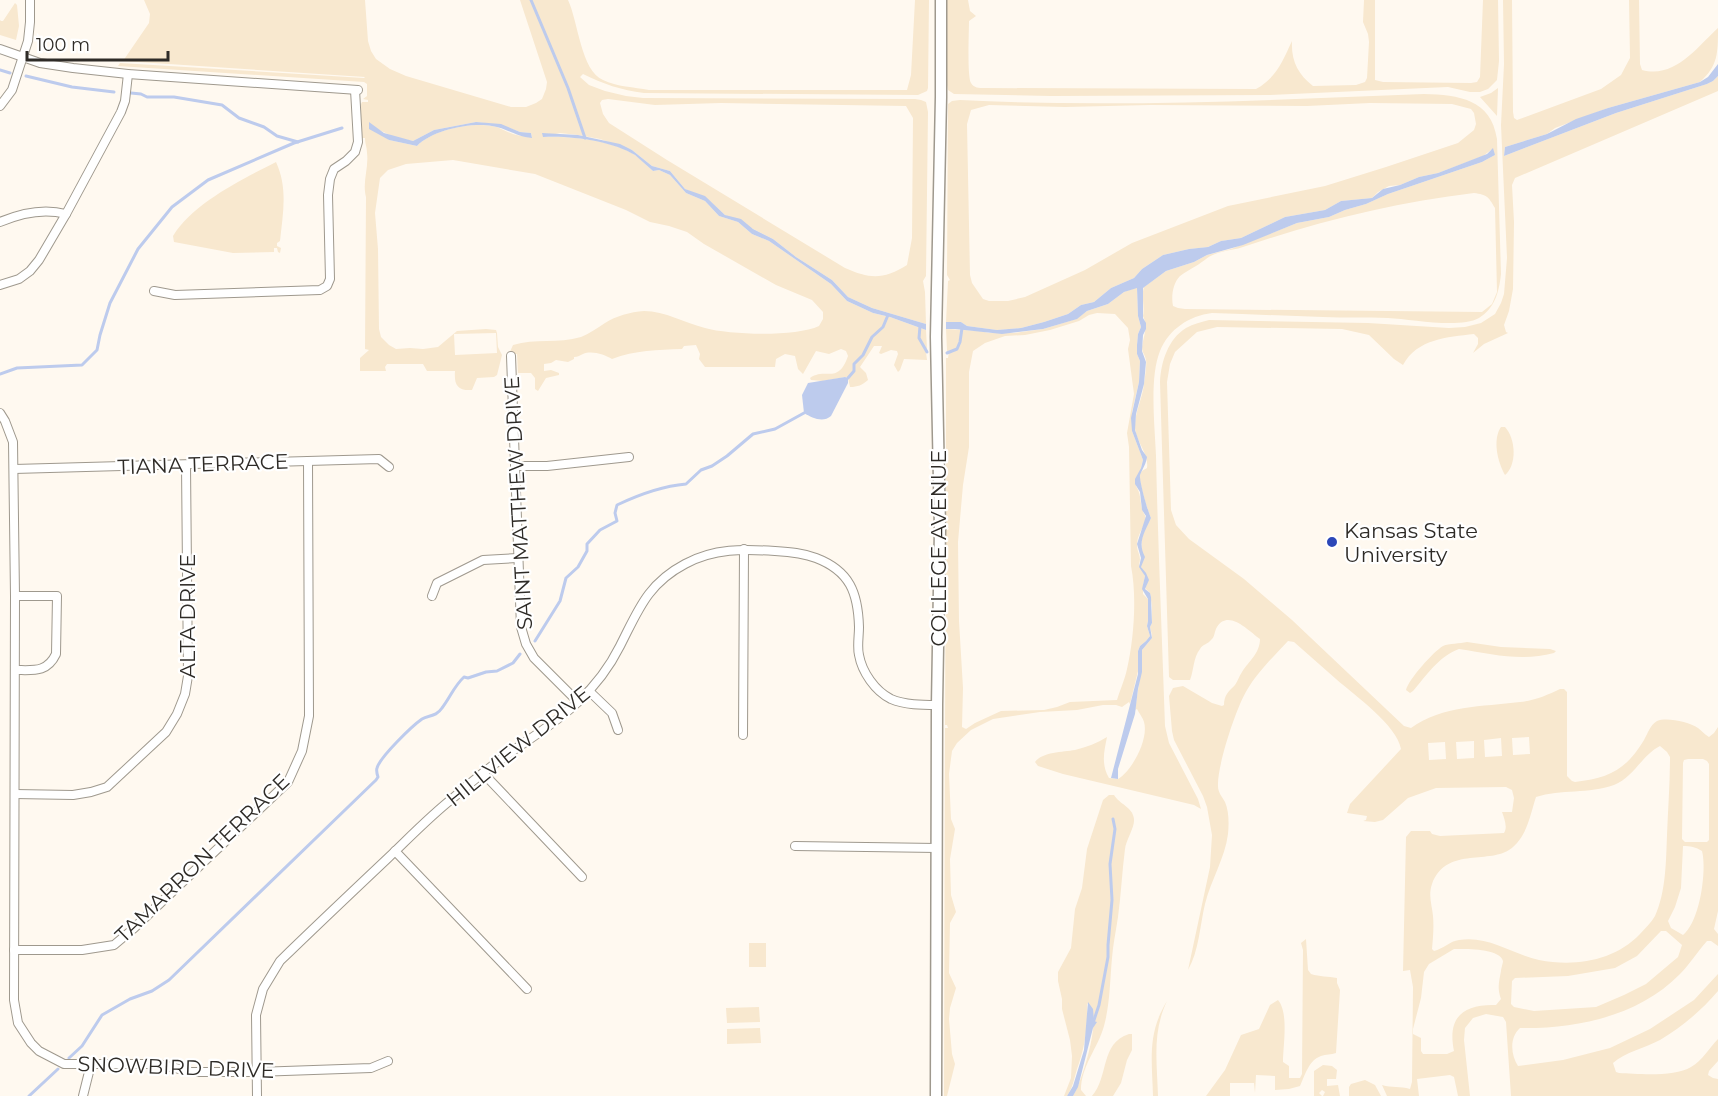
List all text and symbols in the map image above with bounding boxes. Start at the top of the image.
scale bar [27,24,168,62]
text: 100 m [36,34,90,56]
street label: SAINT MATTHEW DRIVE [499,375,537,631]
street label: TIANA TERRACE [117,449,289,479]
street label: COLLEGE AVENUE [926,450,951,646]
place label: Kansas State University [1344,518,1478,567]
marker: Kansas State University [1325,535,1339,549]
street label: ALTA DRIVE [175,554,200,678]
street label: HILLVIEW DRIVE [441,680,595,812]
street label: TAMARRON TERRACE [110,768,294,948]
street label: SNOWBIRD DRIVE [77,1051,275,1083]

